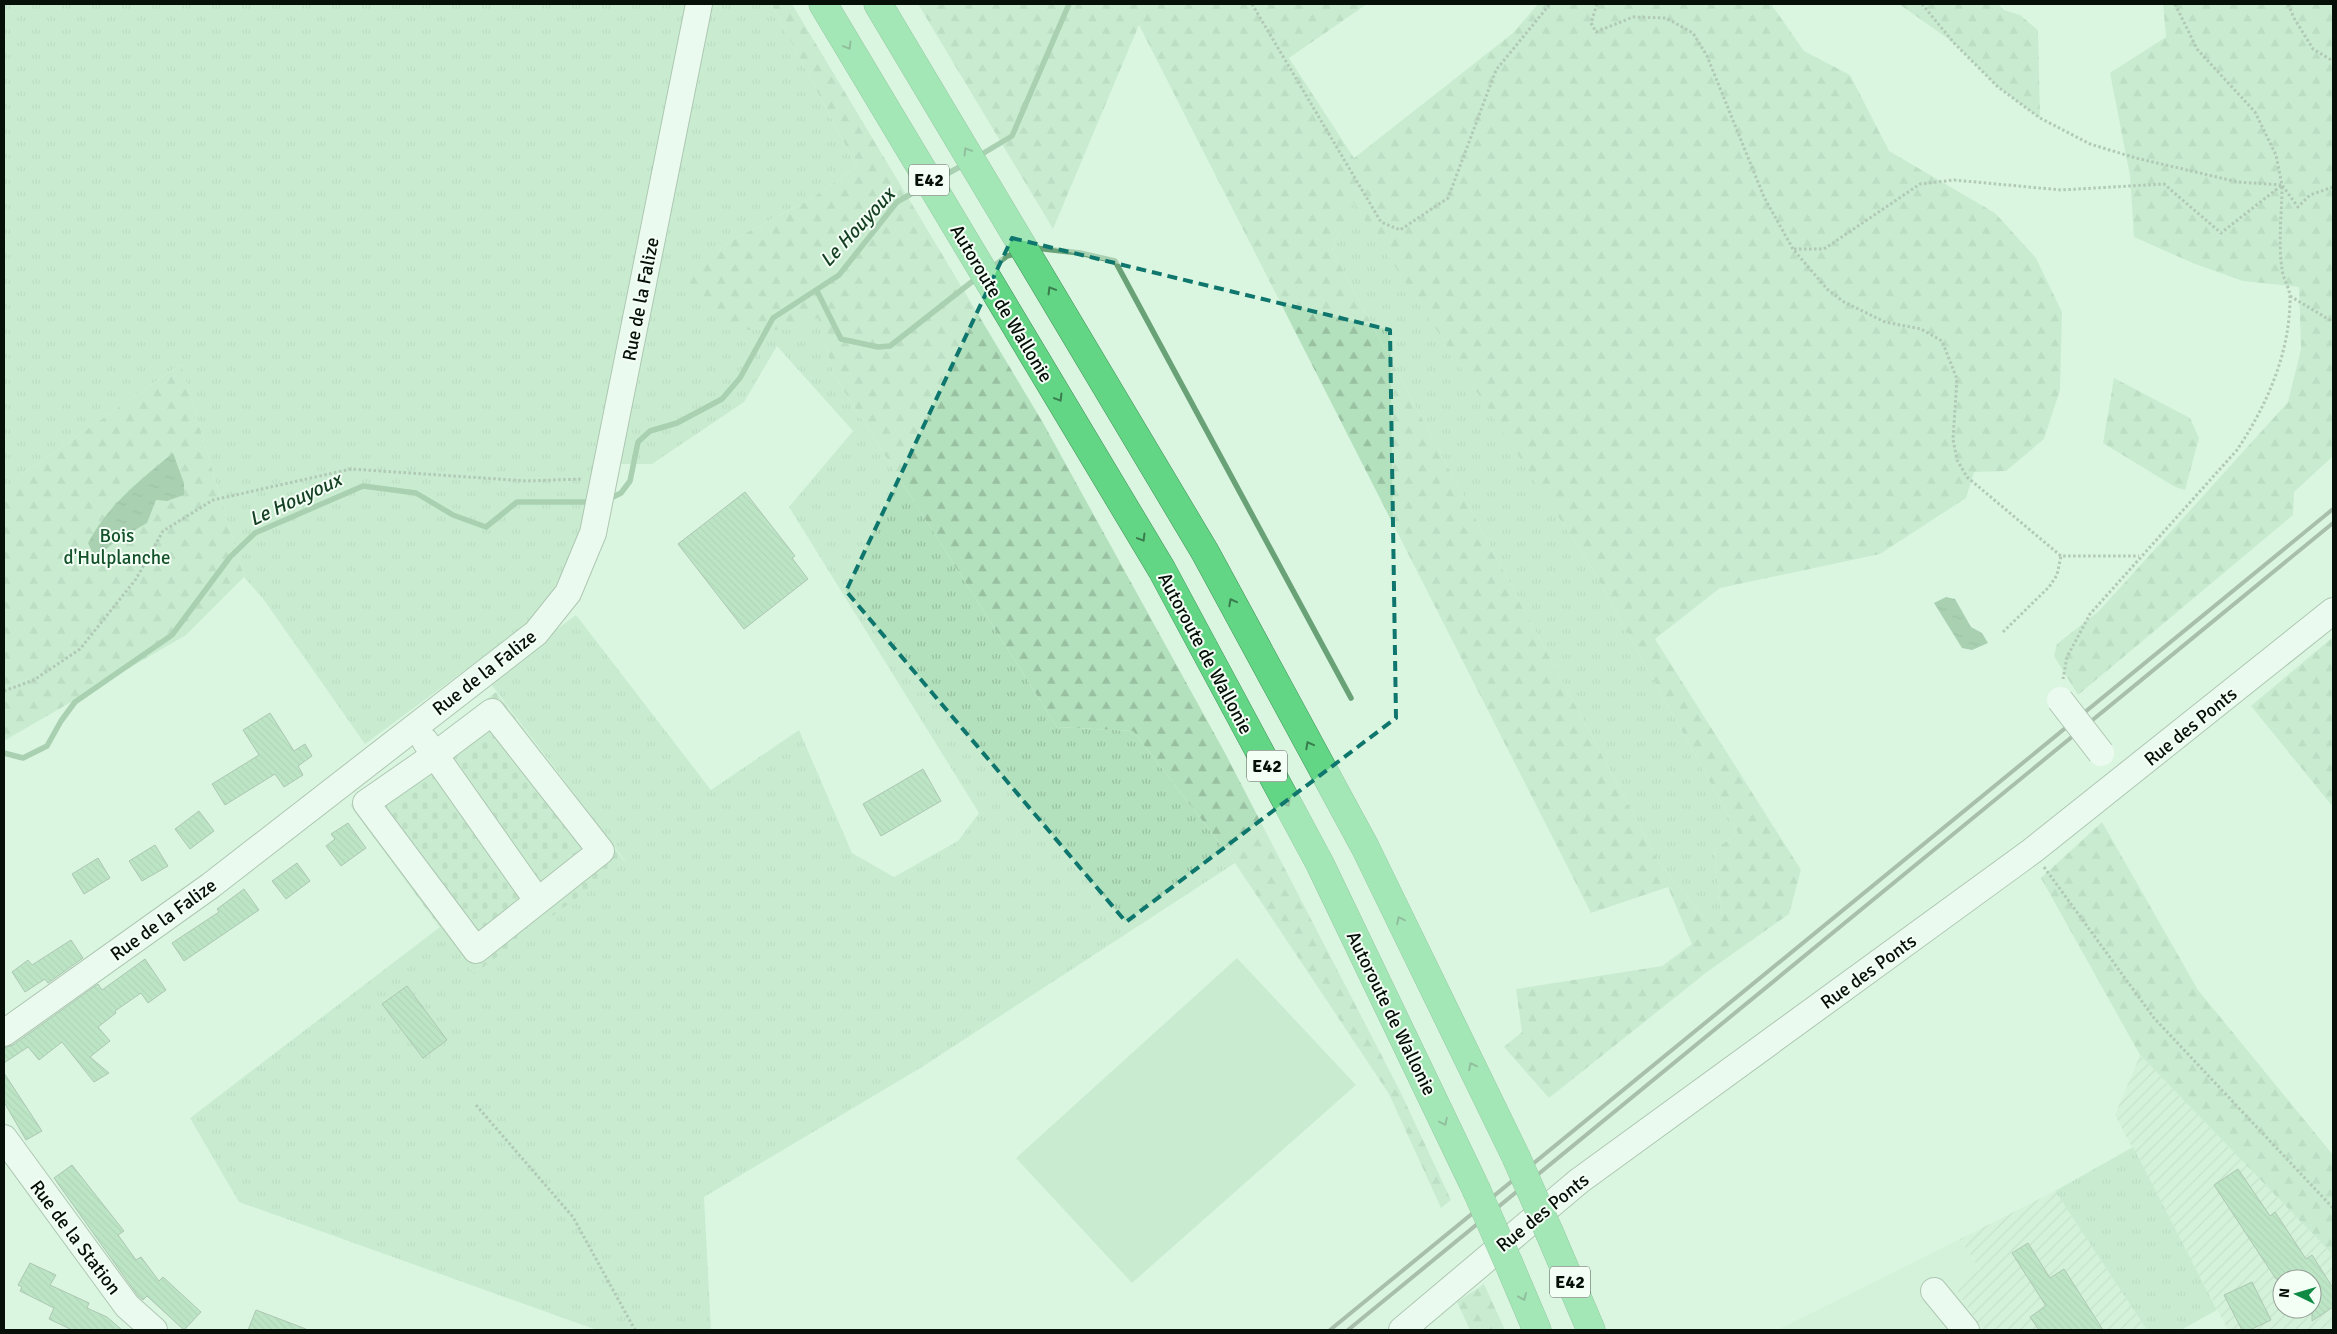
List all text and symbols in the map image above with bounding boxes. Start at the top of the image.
one-way arrow [842,40,852,49]
one-way arrow [963,148,973,157]
road number: E42 [909,164,949,196]
water label: Le Houyoux [815,181,901,272]
street label: Autoroute de Wallonie [945,220,1058,387]
street label: Rue de la Falize [617,235,665,363]
one-way arrow [1047,287,1057,296]
one-way arrow [1053,393,1063,402]
water label: Le Houyoux [245,466,347,532]
park label: Bois d'Hulplanche [63,524,171,570]
one-way arrow [1136,532,1146,541]
street label: Autoroute de Wallonie [1152,568,1258,738]
one-way arrow [1228,598,1238,607]
street label: Rue de la Falize [428,625,541,721]
street label: Rue des Ponts [2139,682,2242,772]
one-way arrow [1306,741,1316,750]
road number: E42 [1247,750,1287,781]
one-way arrow [1281,798,1291,807]
street label: Rue de la Falize [106,873,221,966]
one-way arrow [1396,916,1407,925]
street label: Autoroute de Wallonie [1341,927,1441,1099]
street label: Rue des Ponts [1816,929,1921,1015]
one-way arrow [1468,1062,1478,1071]
one-way arrow [1438,1117,1448,1126]
street label: Rue des Ponts [1491,1168,1594,1258]
street label: Rue de la Station [24,1176,126,1300]
road number: E42 [1550,1266,1590,1298]
north arrow [2272,1269,2322,1319]
text: N [2276,1287,2293,1299]
one-way arrow [1516,1292,1527,1301]

